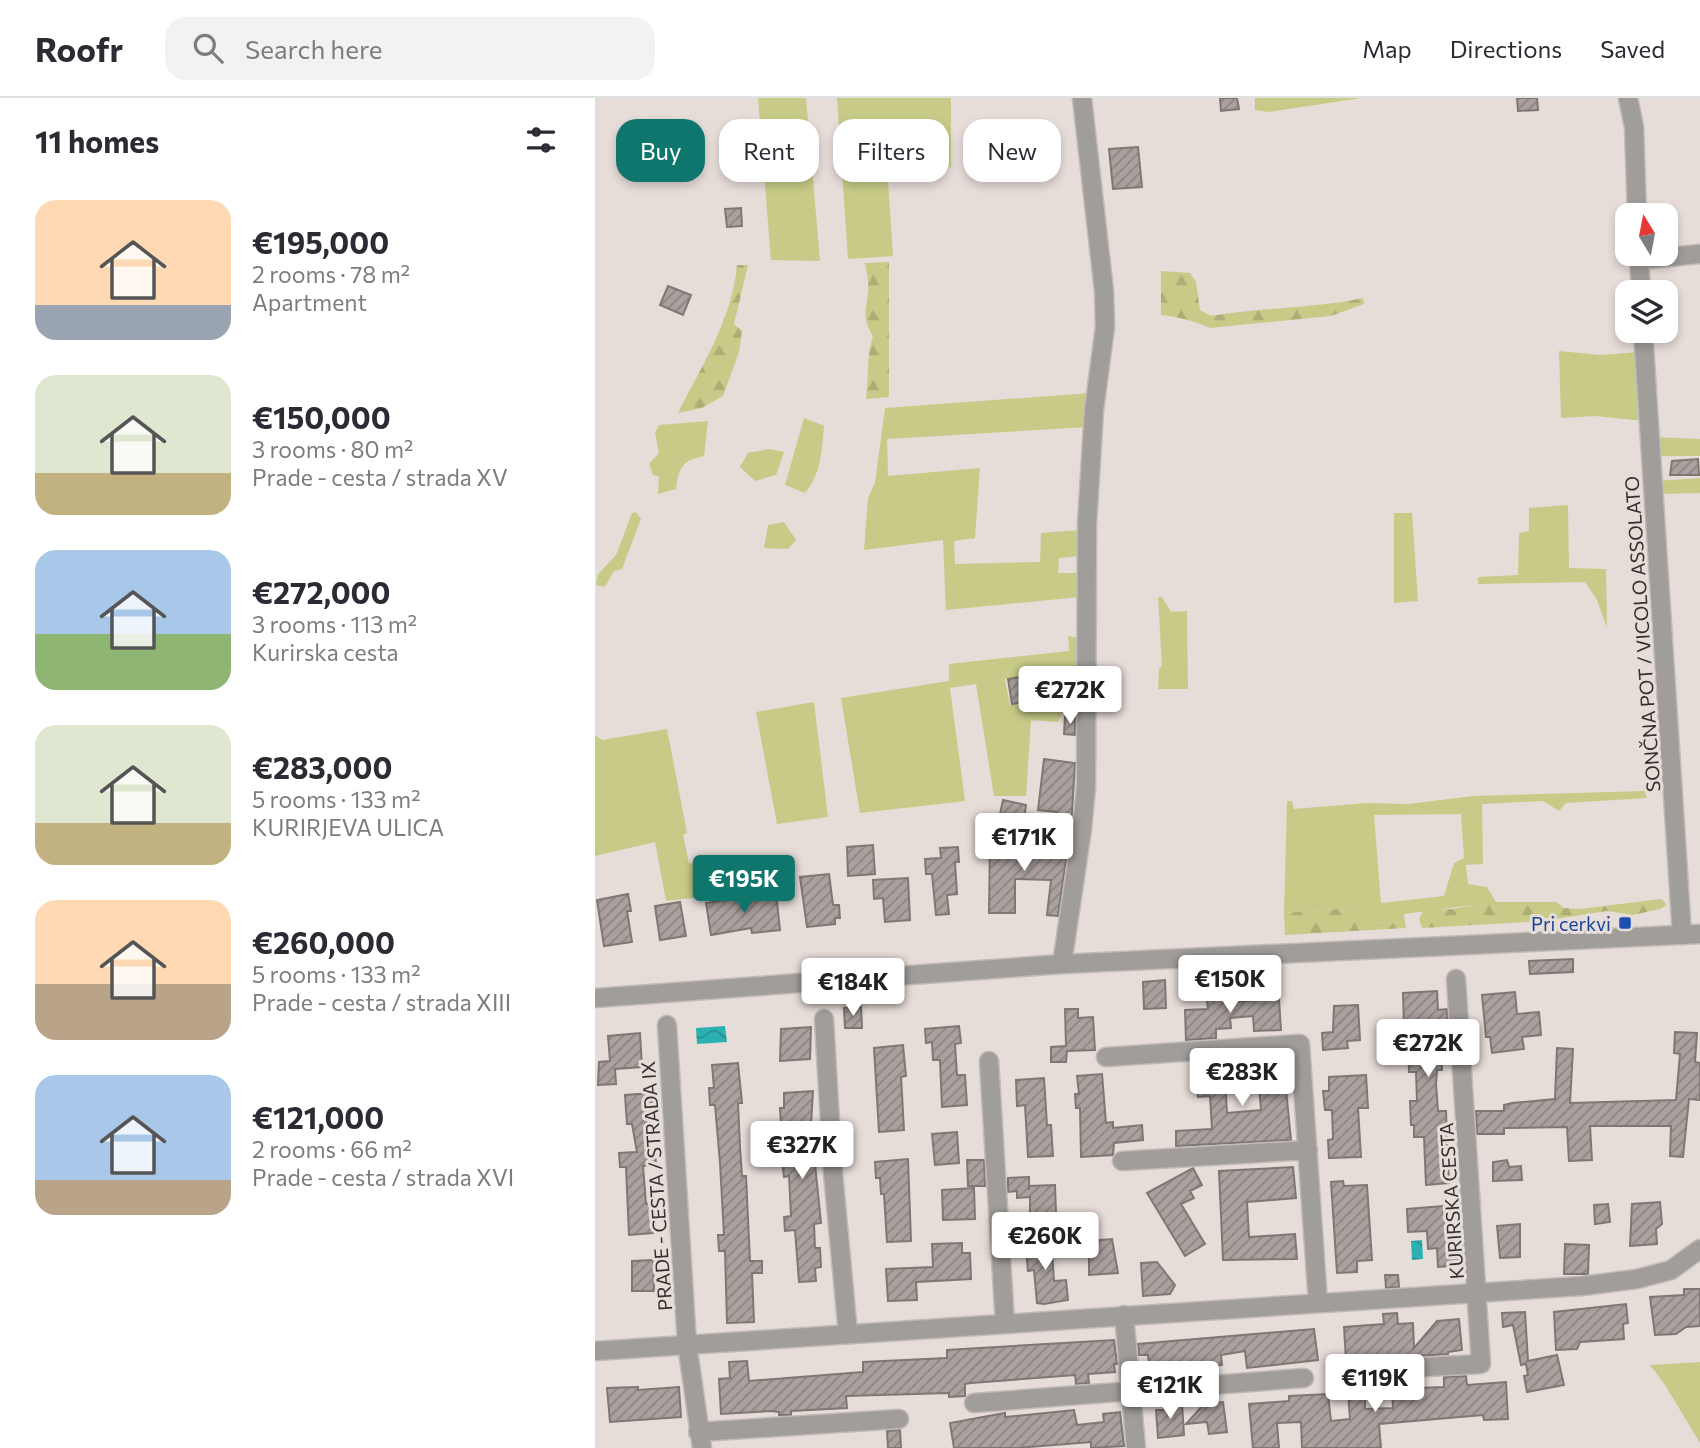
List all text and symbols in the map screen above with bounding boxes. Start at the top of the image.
search box [165,17,655,80]
text: Roofr [35,28,123,69]
icon: search [189,29,227,67]
text: Search here [245,33,383,64]
text: Map [1362,34,1412,63]
text: Directions [1450,34,1562,63]
text: Saved [1600,34,1665,63]
chip: Buy [616,119,705,182]
chip: Rent [719,119,819,182]
chip: Filters [833,119,949,182]
chip: New [963,119,1061,182]
icon: filters [522,121,560,159]
text: 11 homes [35,122,159,159]
north arrow [1615,203,1678,266]
map controls [1615,203,1678,343]
text: €195,000 [252,223,389,260]
icon: home [91,228,175,312]
text: 2 rooms · 78 m² [252,260,410,288]
button: layers [1615,280,1678,343]
text: Apartment [252,288,367,316]
text: €150,000 [252,398,391,435]
icon: home [91,403,175,487]
text: 3 rooms · 80 m² [252,435,413,463]
text: Prade - cesta / strada XV [252,463,508,491]
street label: SONČNA POT / VICOLO ASSOLATO [1618,475,1665,793]
text: €272,000 [252,573,390,610]
icon: home [91,578,175,662]
text: 3 rooms · 113 m² [252,610,417,638]
text: Kurirska cesta [252,638,399,666]
pin: €272K [1021,666,1119,726]
text: €272K [1035,675,1105,703]
text: €283,000 [252,748,392,785]
icon: home [91,753,175,837]
text: 5 rooms · 133 m² [252,785,420,813]
text: KURIRJEVA ULICA [252,813,444,841]
pin: €171K [975,814,1073,873]
text: €171K [991,822,1057,850]
pin: €195K [695,856,793,915]
text: €195K [709,864,779,892]
place label: Pri cerkvi [1531,912,1611,935]
marker: Pri cerkvi [1617,915,1633,931]
text: €260,000 [252,923,395,960]
icon: home [91,928,175,1012]
pin: €150K [1181,956,1279,1015]
pin: €184K [804,958,902,1018]
text: 5 rooms · 133 m² [252,960,420,988]
text: €150K [1194,964,1266,992]
text: €184K [817,967,889,995]
text: Prade - cesta / strada XIII [252,988,511,1016]
pin: €272K [1379,1020,1477,1079]
text: €272K [1393,1028,1463,1056]
pin: €283K [1193,1048,1291,1108]
text: €283K [1206,1057,1278,1085]
street label: PRADE - CESTA / STRADA IX [636,1060,676,1312]
text: €121,000 [252,1098,384,1135]
icon: home [91,1103,175,1187]
pin: €327K [753,1122,851,1181]
street label: KURIRSKA CESTA [1434,1122,1468,1280]
text: €327K [766,1130,838,1158]
text: 2 rooms · 66 m² [252,1135,412,1163]
text: Prade - cesta / strada XVI [252,1163,514,1191]
pin: €260K [996,1212,1094,1272]
text: €260K [1008,1221,1082,1249]
pin: €119K [1326,1354,1424,1414]
pin: €121K [1121,1362,1219,1421]
text: €119K [1341,1363,1409,1391]
text: €121K [1137,1370,1203,1398]

